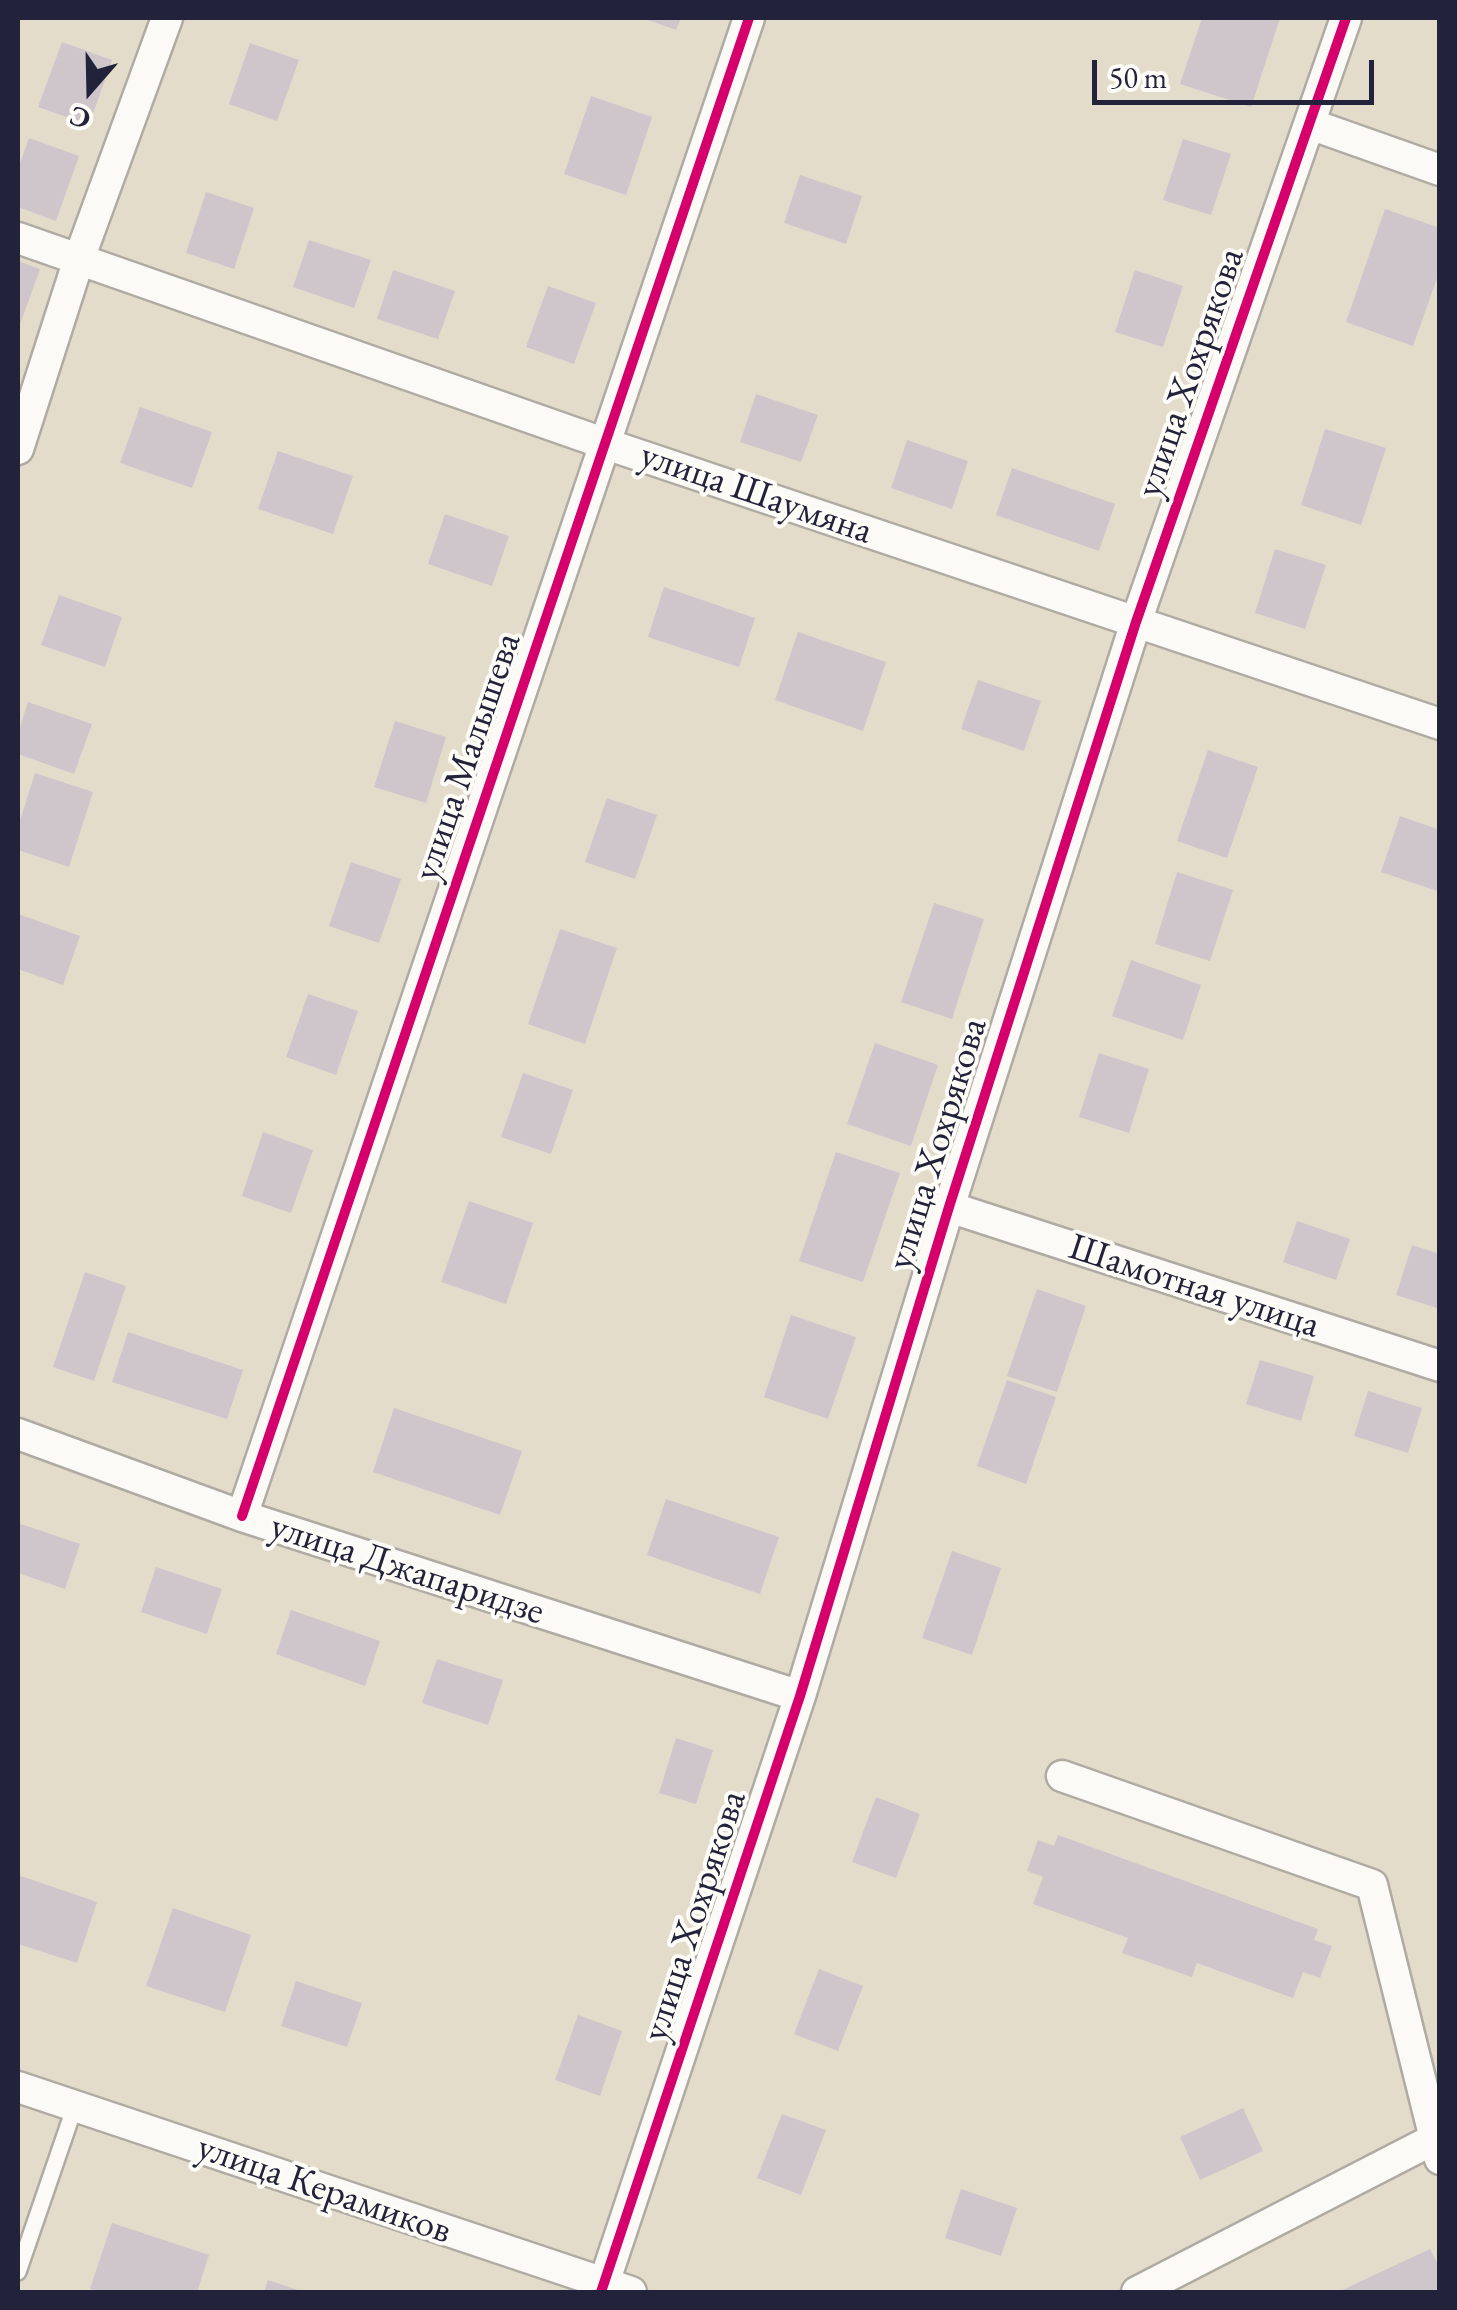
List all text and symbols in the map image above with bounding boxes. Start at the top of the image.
north arrow [40,40,140,140]
scale bar [1097,40,1380,102]
text: 50 m [1109,58,1167,97]
text: С [64,98,95,139]
street label: улица Хохрякова [1127,242,1255,504]
street label: улица Шаумяна [634,433,878,555]
street label: улица Малышева [404,627,532,887]
street label: улица Хохрякова [878,1013,998,1275]
street label: Шамотная улица [1063,1225,1325,1349]
street label: улица Джапаридзе [264,1504,550,1636]
street label: улица Хохрякова [633,1785,757,2047]
street label: улица Керамиков [191,2125,457,2255]

